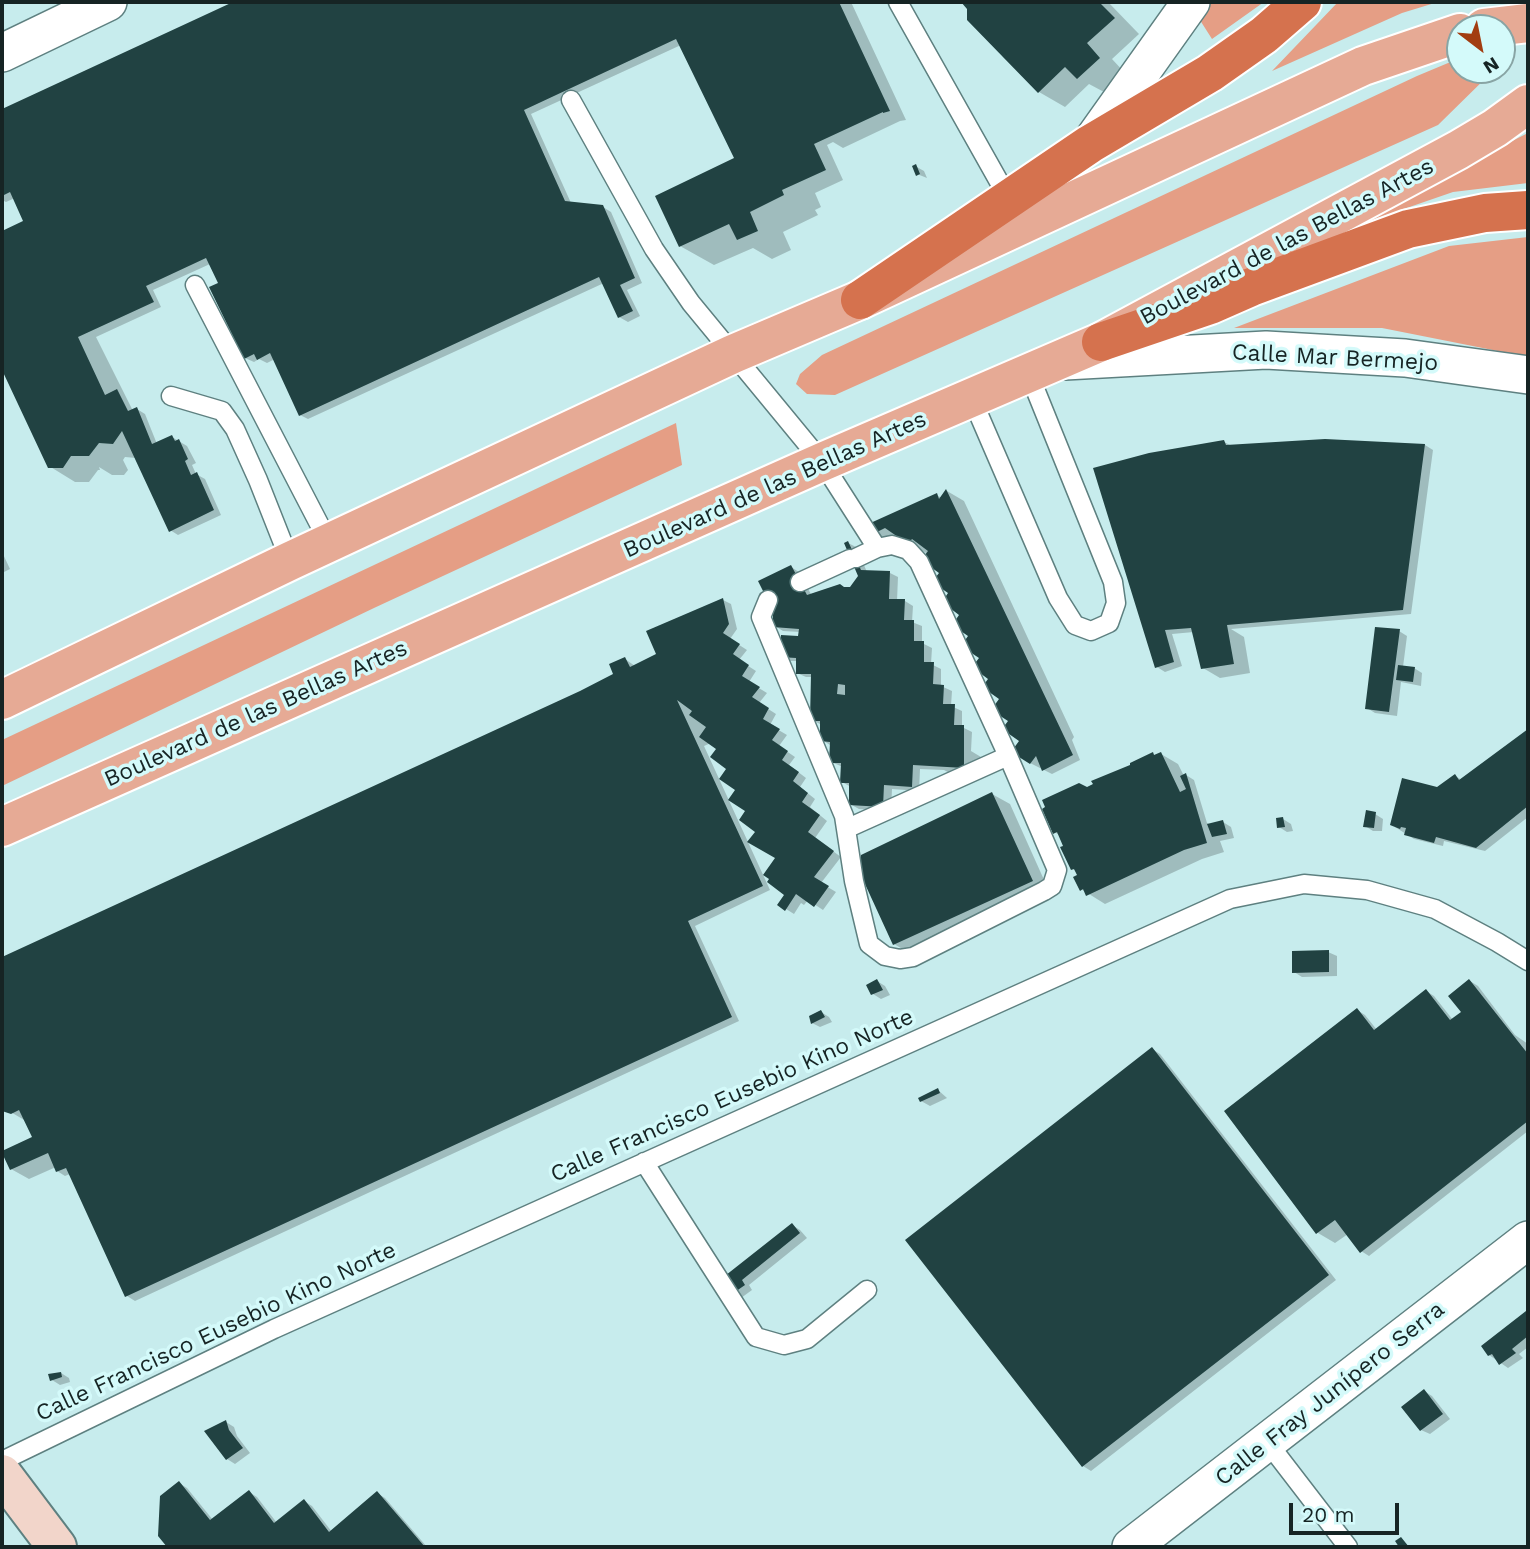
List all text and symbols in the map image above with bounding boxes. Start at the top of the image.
north arrow [1446,14,1516,84]
text: N [1479,52,1503,79]
street label: Boulevard de las Bellas Artes [1135,153,1439,331]
street label: Calle Mar Bermejo [1231,339,1439,377]
street label: Boulevard de las Bellas Artes [619,406,931,564]
street label: Boulevard de las Bellas Artes [100,635,412,793]
street label: Calle Francisco Eusebio Kino Norte [546,1003,918,1189]
street label: Calle Francisco Eusebio Kino Norte [31,1236,401,1428]
street label: Calle Fray Junípero Serra [1210,1296,1450,1492]
scale bar [1292,1490,1402,1534]
text: 20 m [1302,1502,1354,1527]

